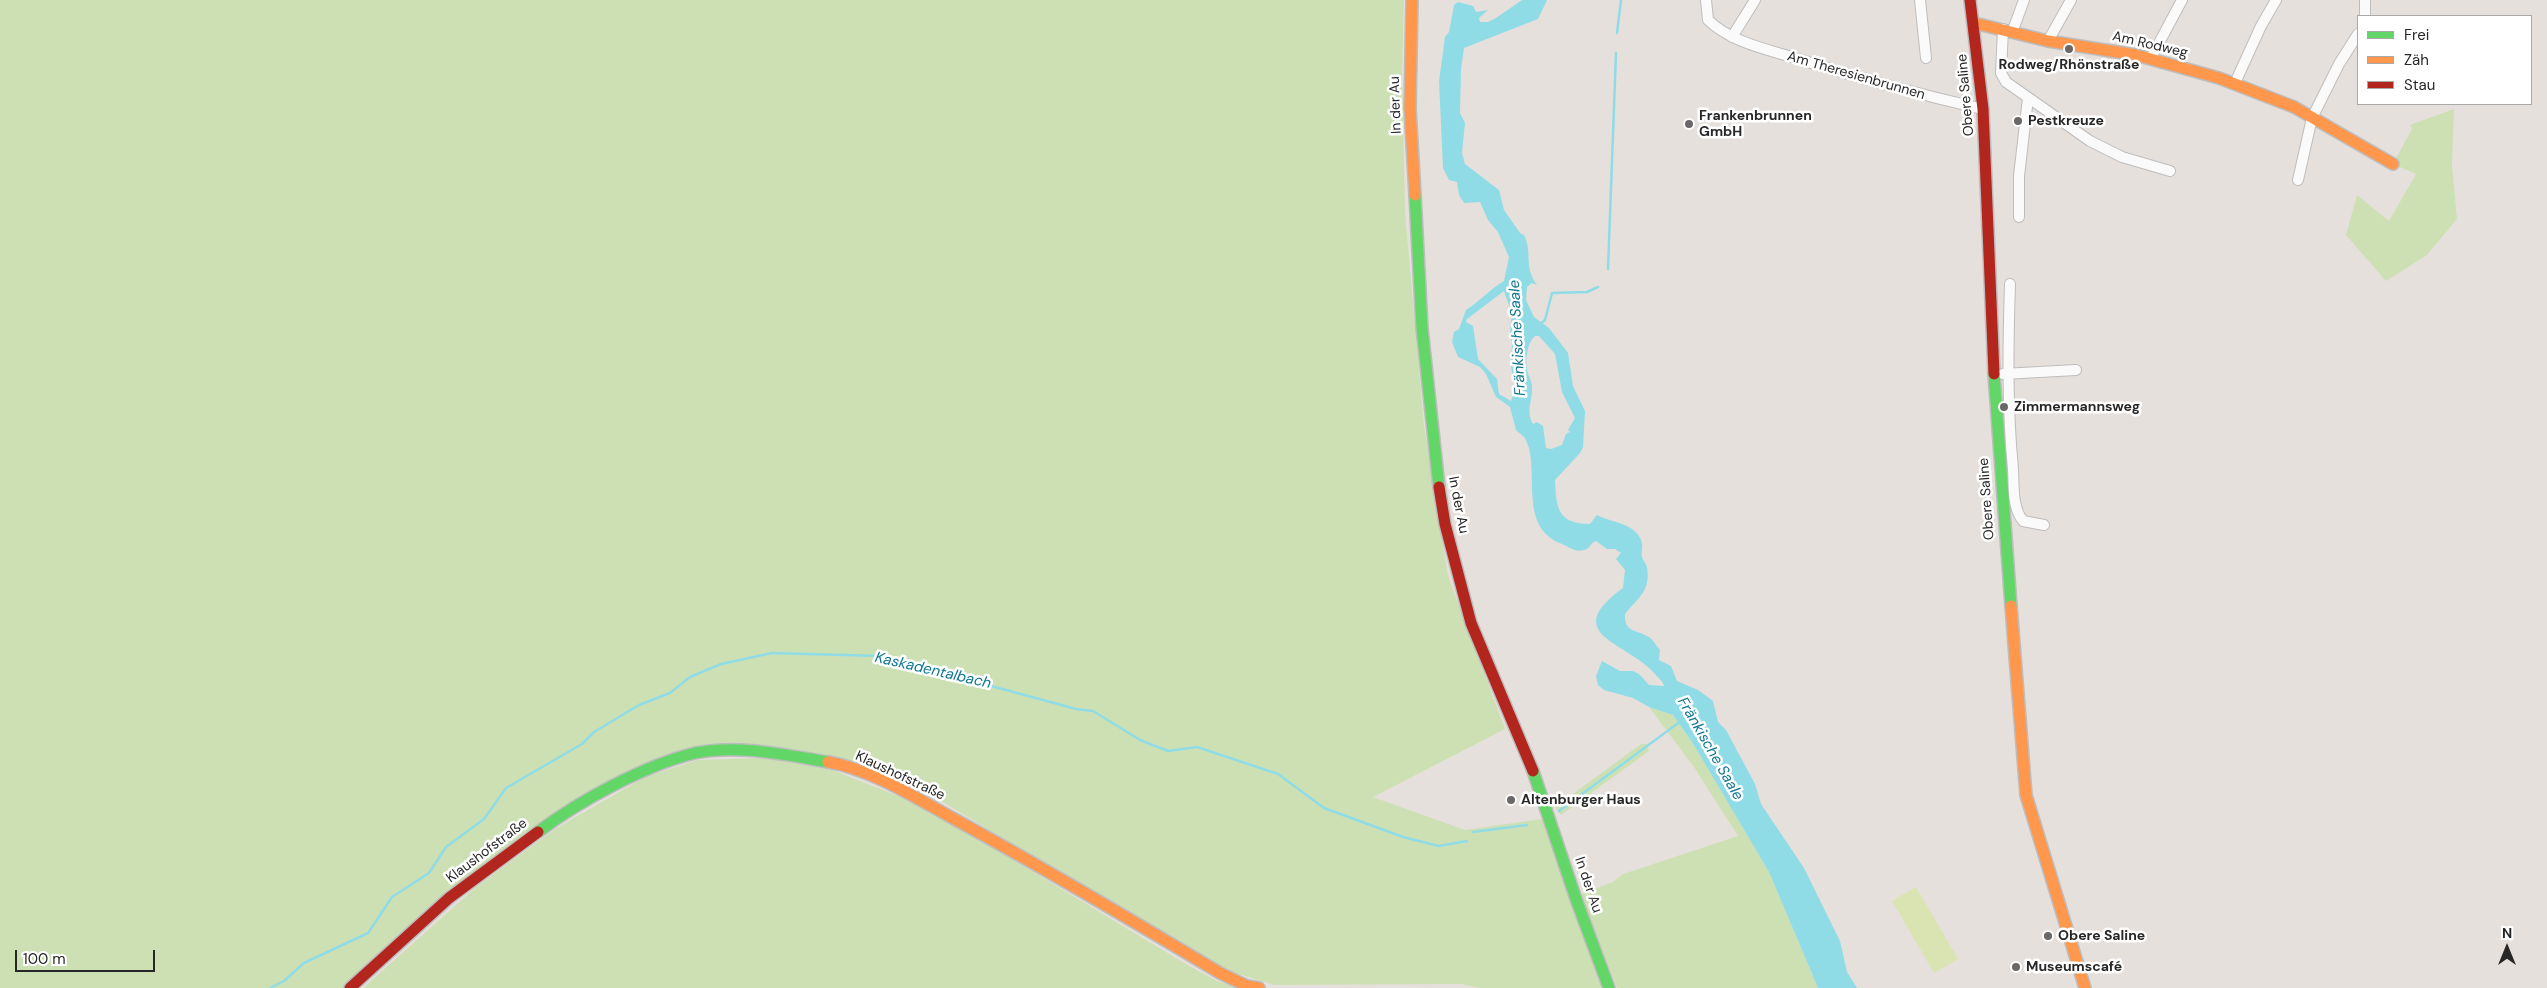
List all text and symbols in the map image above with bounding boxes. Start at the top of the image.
legend [2357,15,2532,105]
text: Frei [2404,25,2429,45]
street label: Am Rodweg [2111,28,2189,62]
marker: Rodweg/Rhönstraße [2063,43,2075,55]
street label: Am Theresienbrunnen [1785,48,1927,104]
text: Zäh [2404,50,2429,70]
street label: Obere Saline [1954,53,1978,137]
place label: Rodweg/Rhönstraße [1999,57,2139,73]
text: Stau [2404,75,2435,95]
street label: In der Au [1387,76,1405,134]
place label: Frankenbrunnen GmbH [1699,108,1812,140]
place label: Pestkreuze [2028,113,2104,129]
marker: Pestkreuze [2012,115,2024,127]
marker: Frankenbrunnen GmbH [1683,118,1695,130]
water label: Fränkische Saale [1506,280,1530,396]
place label: Zimmermannsweg [2014,399,2140,415]
marker: Zimmermannsweg [1998,401,2010,413]
street label: Obere Saline [1976,457,1998,541]
street label: In der Au [1444,475,1472,535]
water label: Kaskadentalbach [873,649,993,693]
water label: Fränkische Saale [1673,694,1747,804]
street label: Klaushofstraße [853,748,947,804]
place label: Altenburger Haus [1521,792,1641,808]
marker: Altenburger Haus [1505,794,1517,806]
street label: Klaushofstraße [443,815,531,887]
street label: In der Au [1571,855,1605,915]
north arrow [2482,923,2532,973]
text: N [2502,924,2512,942]
place label: Obere Saline [2058,928,2145,944]
marker: Obere Saline [2042,930,2054,942]
scale bar [18,940,158,972]
text: 100 m [23,949,66,969]
place label: Museumscafé [2026,959,2122,975]
marker: Museumscafé [2010,961,2022,973]

